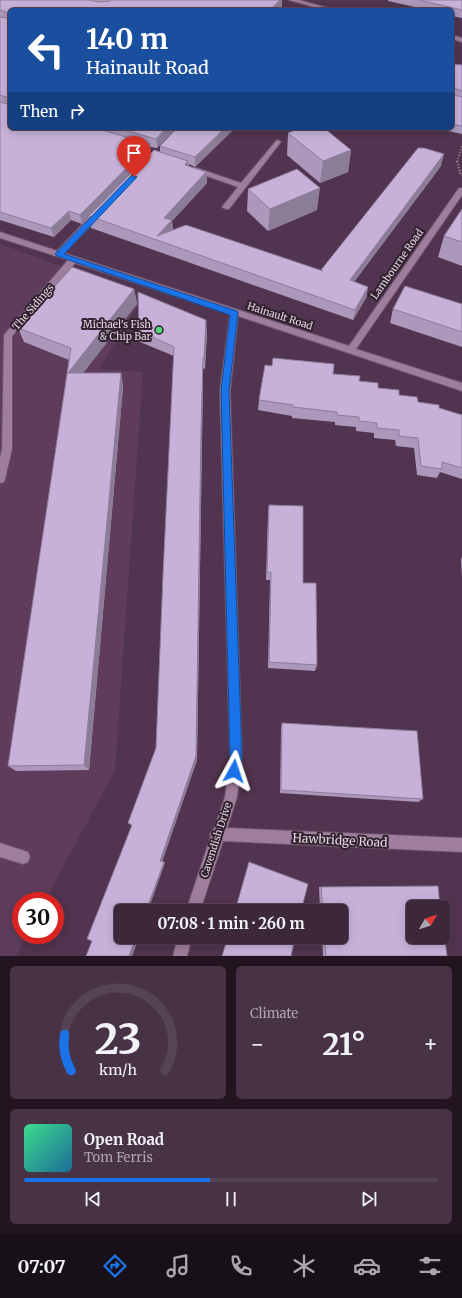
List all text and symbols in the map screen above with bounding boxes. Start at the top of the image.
text: 140 m [86,21,168,57]
icon: left [20,24,72,76]
text: Hainault Road [86,56,209,79]
icon: right [66,100,88,122]
text: Then [20,102,58,121]
pin [117,136,151,177]
icon: arrive [123,142,145,164]
street label: Lambourne Road [368,226,426,302]
street label: The Sidings [9,281,57,333]
street label: Hainault Road [246,299,314,333]
place label: Michael's Fish & Chip Bar [83,318,151,343]
marker: Michael's Fish & Chip Bar [154,325,164,335]
position arrow [213,750,255,792]
street label: Cavendish Drive [198,801,234,879]
street label: Hawbridge Road [292,830,388,850]
speed limit sign: 30 [12,892,64,944]
north arrow [406,900,450,944]
map controls [406,900,450,944]
text: 07:08 · 1 min · 260 m [157,914,305,933]
text: Climate [250,1005,298,1022]
text: 23 [94,1012,142,1064]
text: 21° [322,1025,366,1063]
text: − [250,1030,265,1058]
text: + [423,1030,438,1058]
text: km/h [99,1060,137,1078]
text: Open Road [84,1130,164,1149]
text: Tom Ferris [84,1149,153,1166]
icon: previous [82,1188,104,1210]
icon: pause [220,1188,242,1210]
icon: next [358,1188,380,1210]
icon: directions [101,1252,129,1280]
icon: music [164,1252,192,1280]
icon: phone [227,1252,255,1280]
icon: climate [290,1252,318,1280]
icon: car [353,1252,381,1280]
icon: filters [416,1252,444,1280]
text: 07:07 [18,1255,66,1278]

